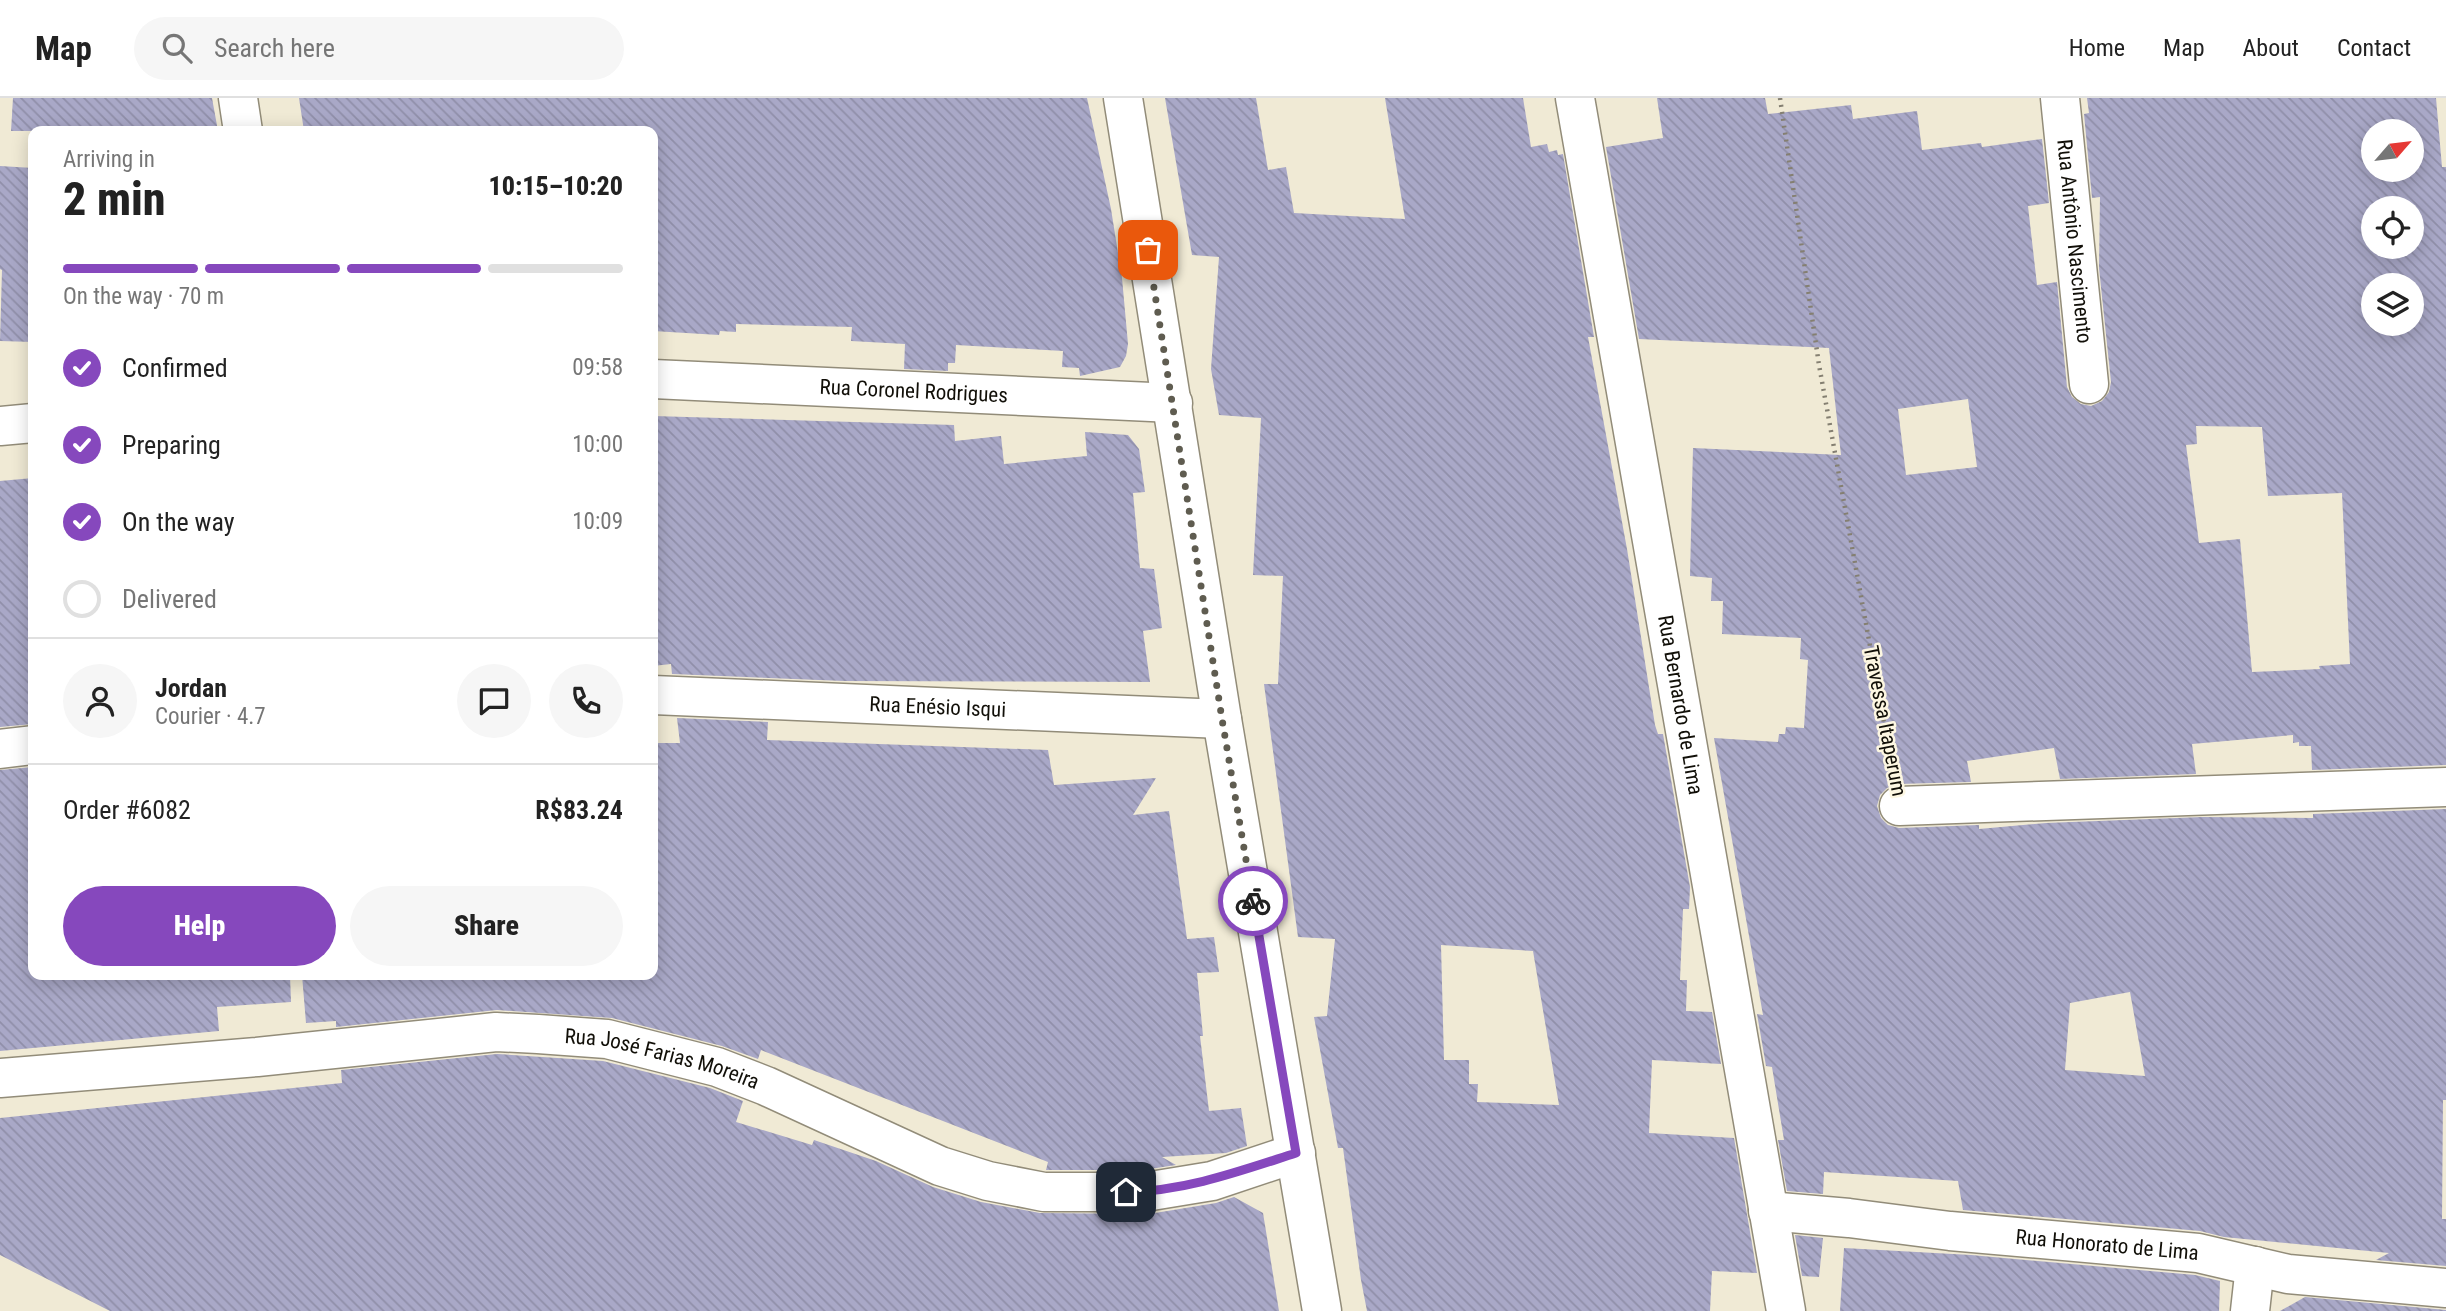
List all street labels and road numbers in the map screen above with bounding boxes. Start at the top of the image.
street label: Rua Antônio Nascimento [2052,138,2097,344]
street label: Rua Coronel Rodrigues [819,375,1008,407]
street label: Rua Bernardo de Lima [1653,613,1708,797]
street label: Travessa Itaperum [1859,644,1911,798]
street label: Rua Enésio Isqui [869,692,1007,722]
street label: Rua José Farias Moreira [564,1024,762,1094]
street label: Rua Honorato de Lima [2015,1225,2200,1265]

